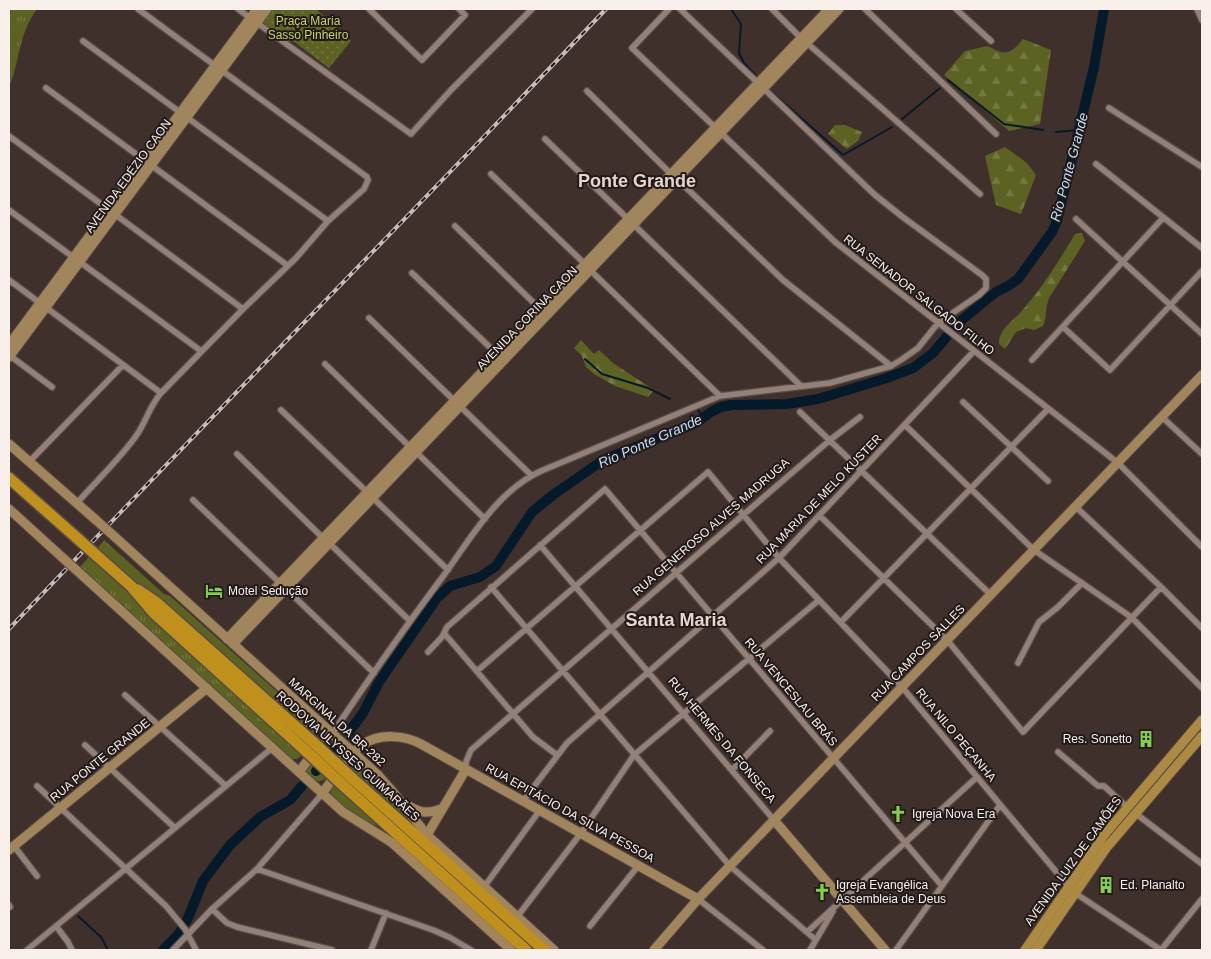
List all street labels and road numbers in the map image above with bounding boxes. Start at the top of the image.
street label: AVENIDA EDÉZIO CAON [81,116,174,236]
street label: RUA SENADOR SALGADO FILHO [841,232,997,358]
street label: AVENIDA CORINA CAON [474,263,580,373]
street label: RUA MARIA DE MELO KUSTER [753,431,885,567]
street label: RUA GENEROSO ALVES MADRUGA [630,455,792,599]
street label: RUA CAMPOS SALLES [868,602,968,704]
street label: RUA VENCESLAU BRÁS [742,634,841,749]
street label: RUA HERMES DA FONSECA [665,674,779,806]
street label: MARGINAL DA BR-282 [286,675,389,769]
street label: RUA NILO PEÇANHA [913,686,999,784]
street label: RODOVIA ULYSSES GUIMARÃES [274,688,422,824]
street label: RUA PONTE GRANDE [47,716,153,804]
street label: RUA EPITÁCIO DA SILVA PESSOA [483,760,657,865]
street label: AVENIDA LUIZ DE CAMÕES [1021,793,1124,928]

